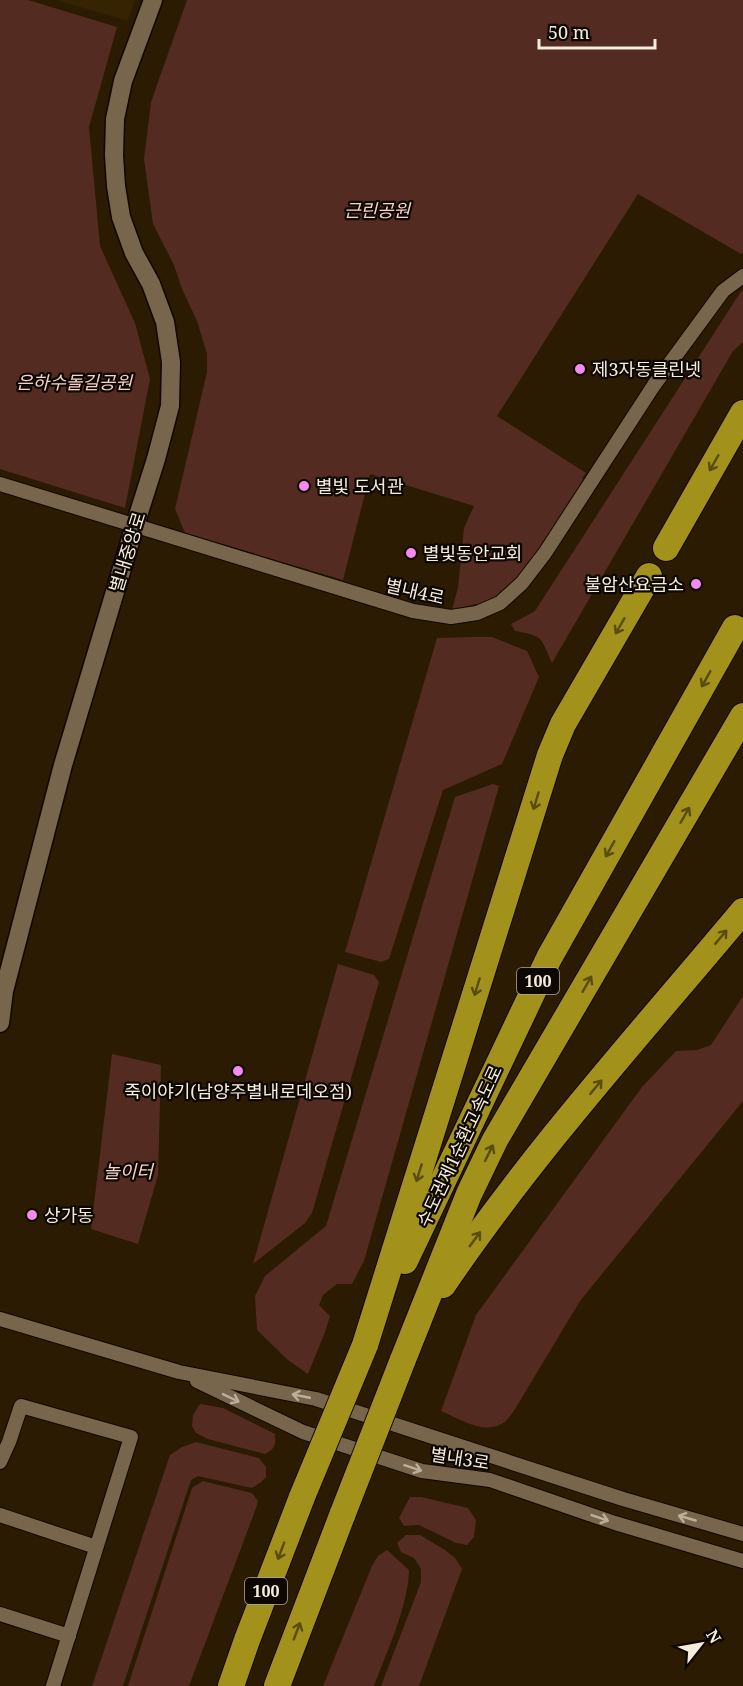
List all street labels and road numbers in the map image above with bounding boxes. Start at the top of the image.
street label: 별내중앙로 [103,509,151,595]
street label: 별내4로 [383,573,447,609]
road number: 100 [517,968,559,994]
street label: 수도권제1순환고속도로 [411,1061,507,1231]
street label: 별내3로 [429,1441,491,1475]
road number: 100 [245,1578,287,1604]

